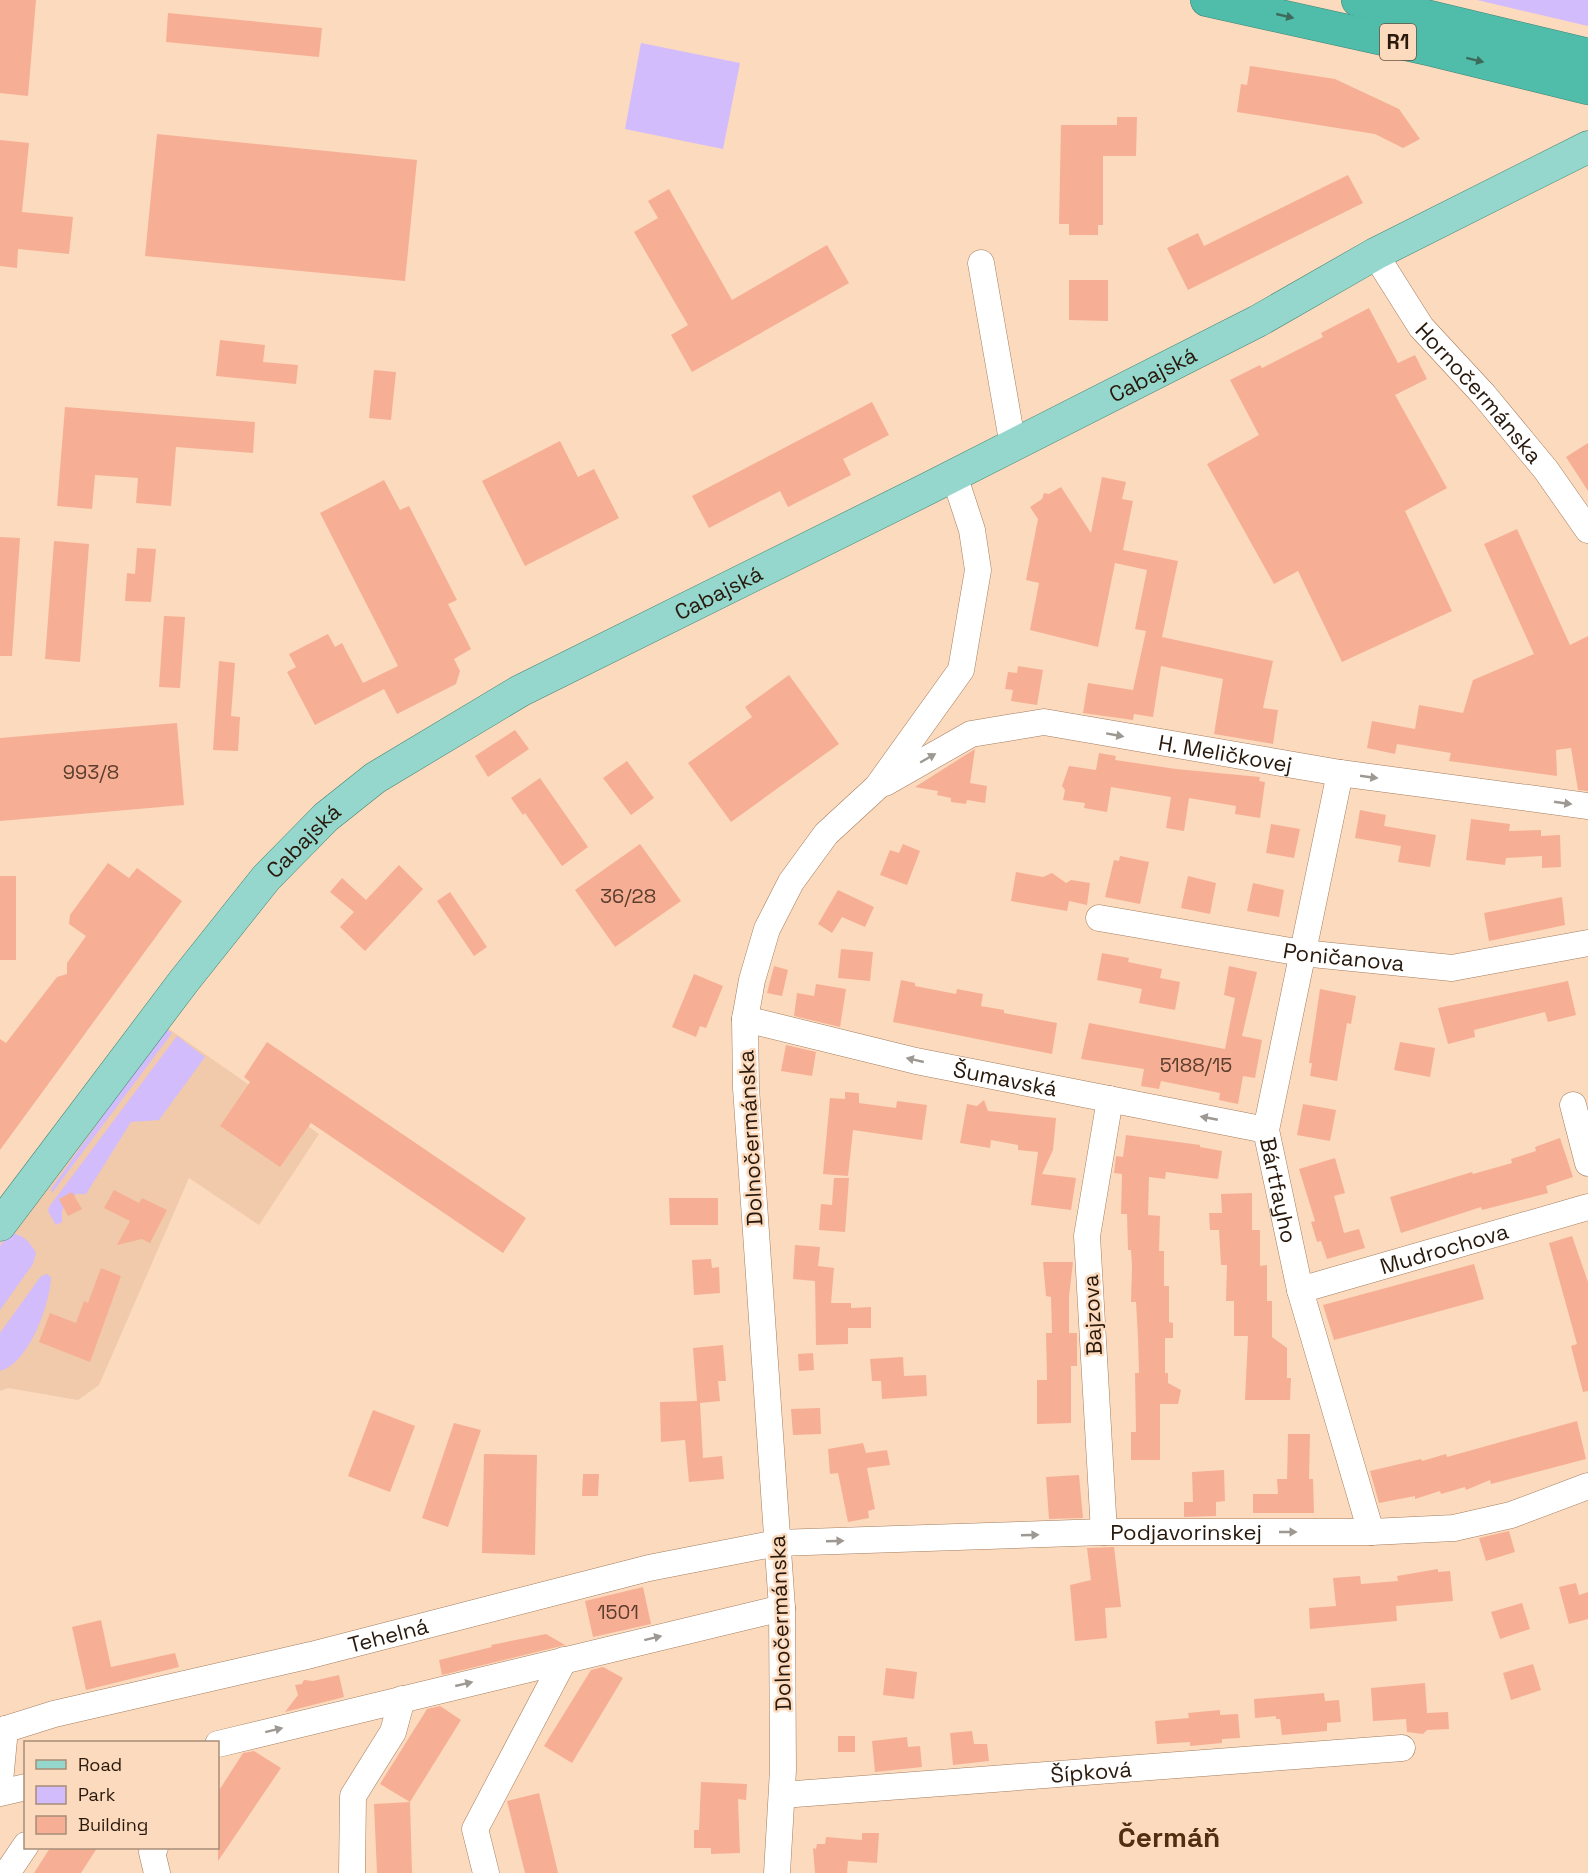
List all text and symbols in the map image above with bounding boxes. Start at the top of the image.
one-way arrow [1276,12,1295,21]
road number: R1 [1380,24,1416,60]
one-way arrow [1466,56,1484,66]
street label: Hornočermánska [1410,316,1549,469]
street label: Cabajská [1104,340,1202,408]
street label: Cabajská [670,559,767,626]
street label: H. Meličkovej [1156,728,1294,779]
one-way arrow [1106,730,1125,739]
one-way arrow [920,753,936,764]
house number: 993/8 [63,759,119,785]
one-way arrow [1360,773,1379,782]
street label: Cabajská [260,797,346,884]
one-way arrow [1553,799,1572,808]
house number: 36/28 [600,883,656,909]
street label: Poničanova [1281,936,1406,977]
street label: Dolnočermánska [731,1049,769,1227]
house number: 5188/15 [1160,1052,1232,1078]
one-way arrow [905,1055,924,1064]
street label: Šumavská [951,1055,1060,1103]
one-way arrow [1199,1113,1218,1122]
street label: Bártfayho [1254,1135,1304,1246]
street label: Mudrochova [1377,1217,1512,1280]
street label: Bajzova [1076,1273,1108,1356]
street label: Podjavorinskej [1110,1518,1262,1546]
one-way arrow [1279,1527,1298,1537]
one-way arrow [1021,1530,1040,1539]
street label: Dolnočermánska [763,1534,797,1711]
one-way arrow [826,1537,845,1546]
house number: 1501 [597,1599,639,1625]
street label: Tehelná [345,1611,432,1659]
one-way arrow [644,1633,663,1643]
one-way arrow [455,1678,473,1688]
one-way arrow [265,1724,284,1734]
legend [24,1741,219,1849]
text: Road [78,1753,122,1776]
street label: Šípková [1049,1754,1133,1789]
text: Park [78,1783,116,1806]
text: Building [78,1813,148,1836]
district label: Čermáň [1118,1819,1220,1855]

